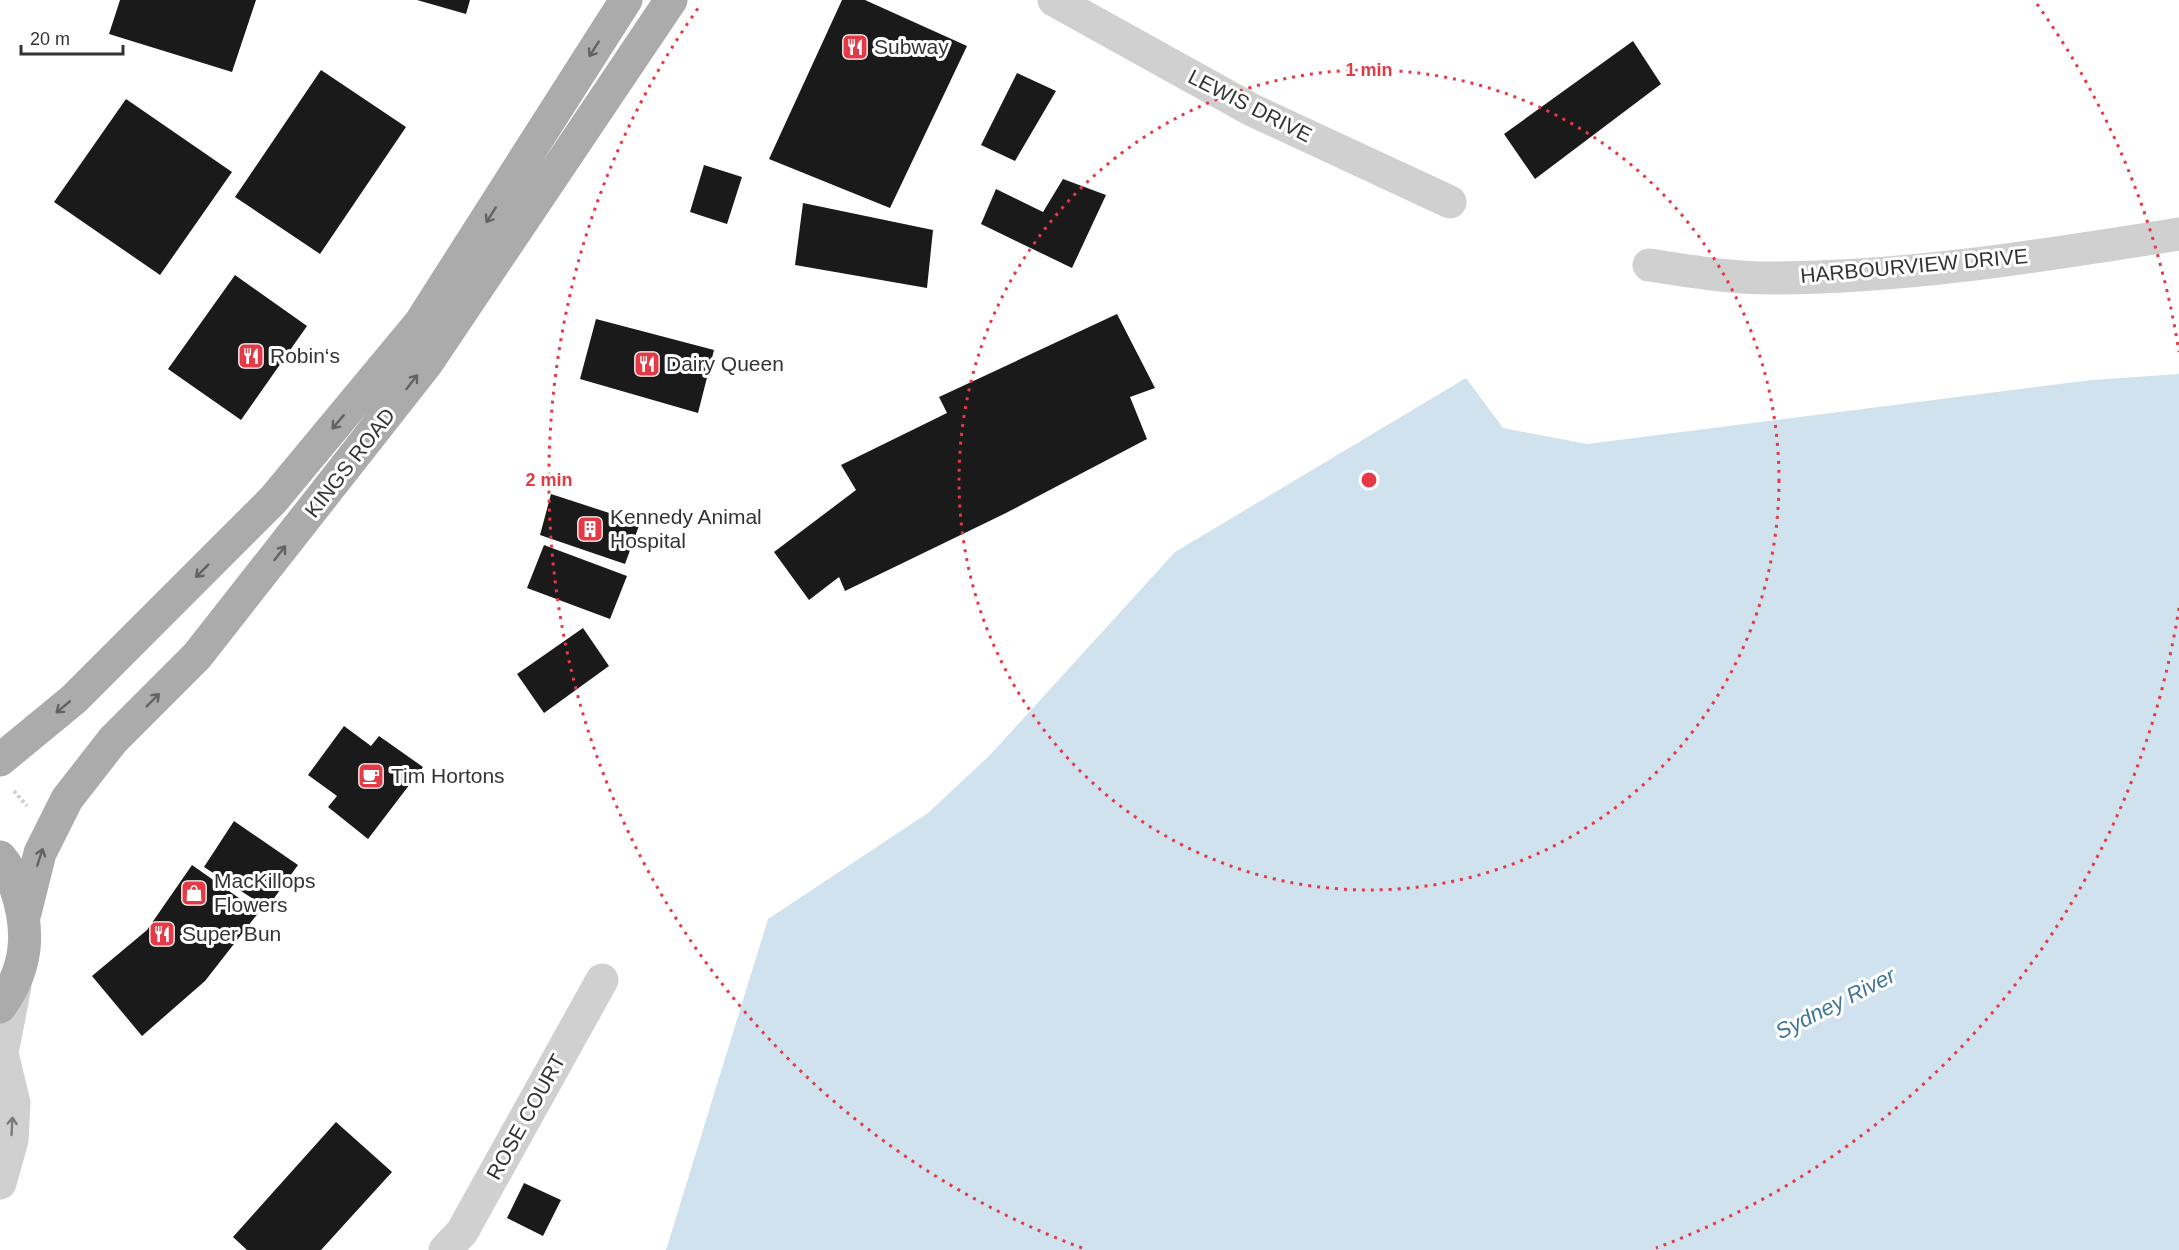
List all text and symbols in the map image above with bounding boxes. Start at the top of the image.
scale bar [21,18,123,56]
text: 20 m [30,29,70,49]
restaurant icon: Subway [840,32,870,62]
place label: Subway [874,35,949,58]
one-way arrow [587,40,599,57]
text: 1 min [1345,60,1393,80]
street label: LEWIS DRIVE [1185,65,1316,147]
one-way arrow [484,206,497,223]
street label: HARBOURVIEW DRIVE [1799,244,2029,287]
restaurant icon: Robin‘s [236,341,266,371]
place label: Robin‘s [270,344,340,367]
restaurant icon: Dairy Queen [632,349,662,379]
place label: Dairy Queen [666,352,784,375]
one-way arrow [406,375,419,391]
street label: KINGS ROAD [300,404,399,522]
one-way arrow [331,414,344,430]
text: 2 min [525,470,573,490]
centre of rings [1359,470,1379,490]
place label: Kennedy Animal Hospital [610,505,762,552]
building icon: Kennedy Animal Hospital [575,514,605,544]
one-way arrow [274,546,287,562]
one-way arrow [195,563,210,578]
one-way arrow [145,693,160,708]
one-way arrow [55,701,71,714]
cafe icon: Tim Hortons [356,761,386,791]
place label: Tim Hortons [391,764,505,787]
one-way arrow [35,848,46,867]
place label: MacKillops Flowers [214,869,316,916]
shop icon: MacKillops Flowers [179,878,209,908]
restaurant icon: Super Bun [147,919,177,949]
place label: Super Bun [182,922,281,945]
water label: Sydney River [1771,962,1901,1044]
street label: ROSE COURT [482,1050,570,1183]
one-way arrow [7,1117,18,1137]

